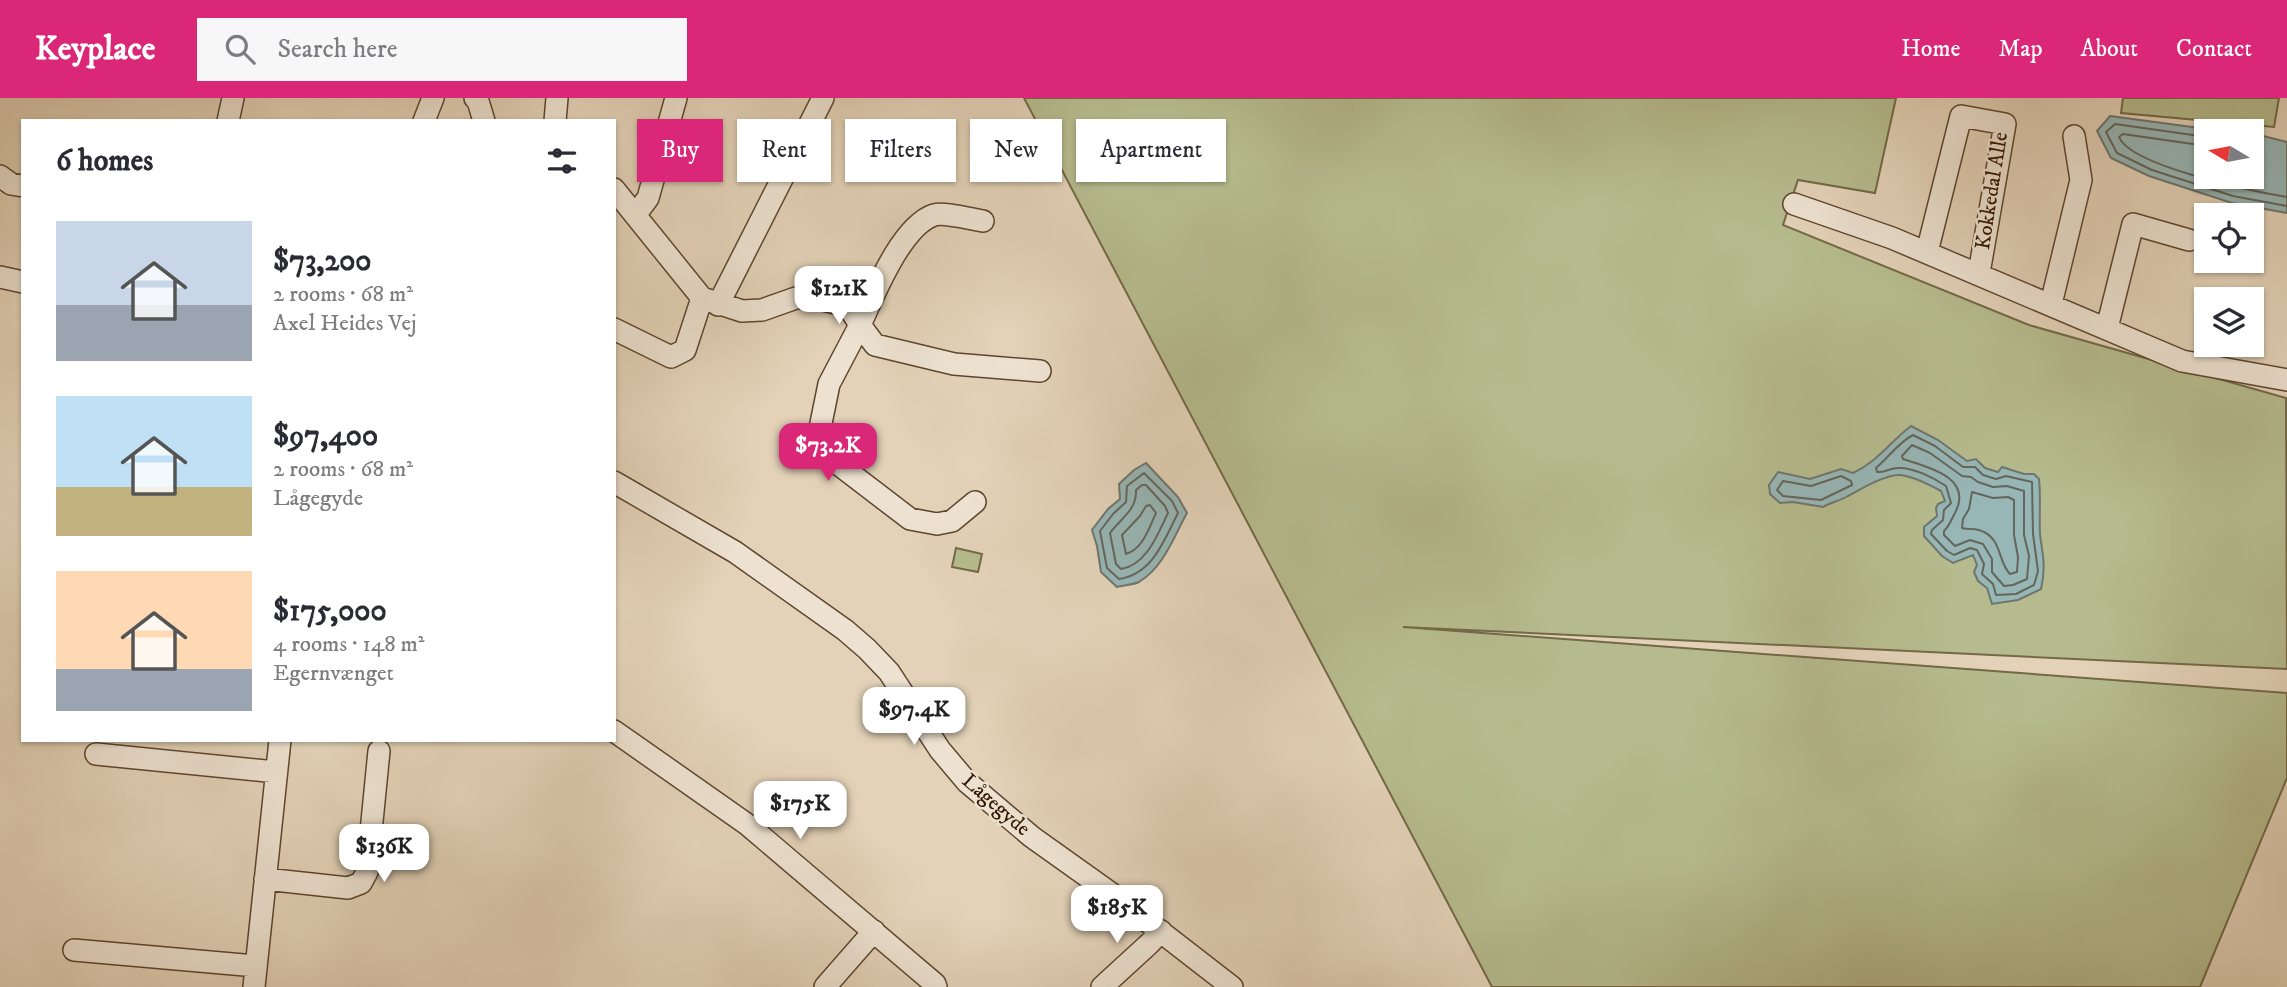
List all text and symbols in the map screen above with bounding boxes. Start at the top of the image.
search box [197,18,687,81]
text: Keyplace [35,29,155,70]
icon: search [221,30,259,68]
text: Search here [277,33,398,66]
text: Home [1901,34,1960,64]
text: Map [1998,34,2043,64]
text: About [2081,34,2138,64]
text: Contact [2176,34,2252,64]
chip: Buy [637,119,723,182]
chip: Rent [737,119,831,182]
chip: Filters [845,119,956,182]
chip: New [970,119,1062,182]
chip: Apartment [1076,119,1226,182]
north arrow [2194,119,2264,189]
map controls [2194,119,2264,357]
street label: Kokkedal Alle [1970,130,2014,252]
icon: filters [543,142,581,180]
text: 6 homes [56,143,153,180]
button: locate [2194,203,2264,273]
text: $73,200 [273,243,371,280]
icon: home [112,249,196,333]
pin: $121K [790,266,888,326]
text: $121K [811,274,867,303]
text: 2 rooms · 68 m² [273,280,413,309]
button: layers [2194,287,2264,357]
text: Axel Heides Vej [273,309,417,338]
text: $97,400 [273,418,378,455]
icon: home [112,424,196,508]
pin: $73.2K [771,424,885,483]
text: $73.2K [795,431,861,460]
text: 2 rooms · 68 m² [273,455,413,484]
text: Lågegyde [273,484,363,513]
text: $175,000 [273,593,387,630]
icon: home [112,599,196,683]
text: 4 rooms · 148 m² [273,630,425,659]
text: Egernvænget [273,659,394,688]
pin: $97.4K [857,688,971,747]
text: $97.4K [878,695,950,724]
street label: Lågegyde [956,768,1036,842]
pin: $175K [751,782,849,841]
text: $175K [770,789,830,818]
pin: $136K [335,824,433,884]
text: $136K [355,832,413,861]
pin: $185K [1068,886,1166,945]
text: $185K [1087,893,1147,922]

